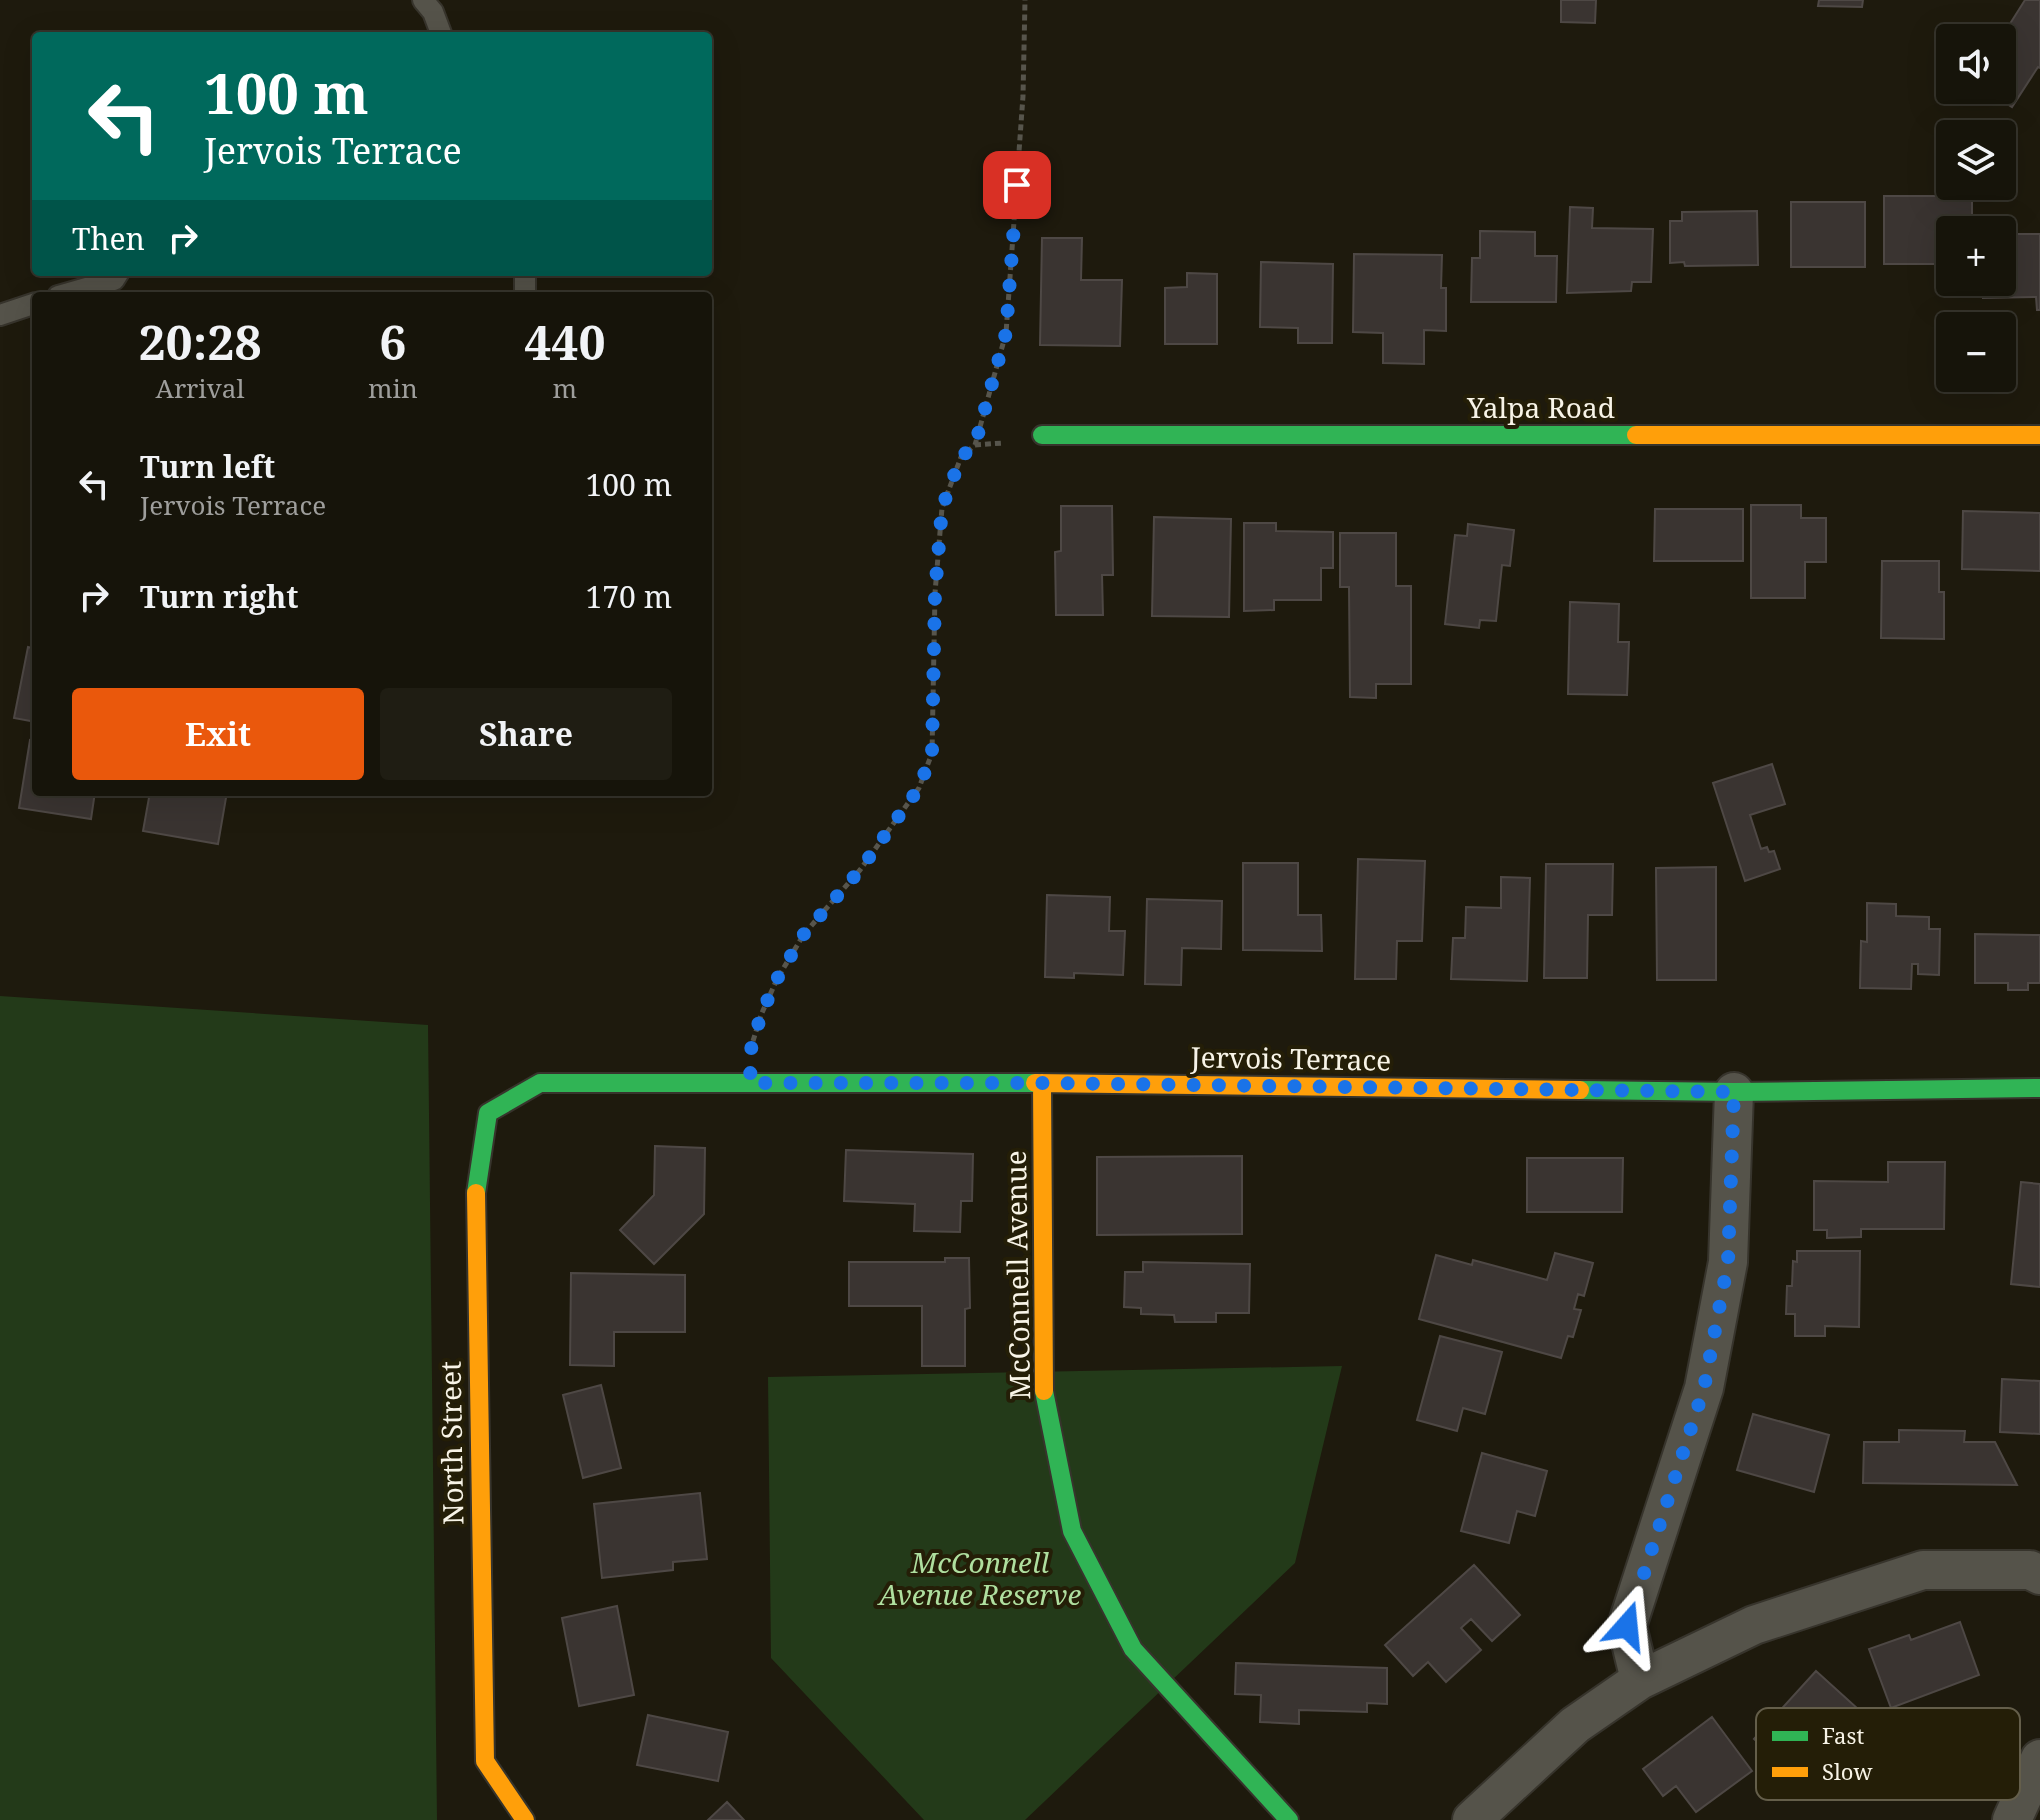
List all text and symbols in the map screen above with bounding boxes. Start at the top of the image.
map controls [1936,24,2016,392]
button: sound [1936,24,2016,104]
text: 100 m [204,54,369,130]
icon: left [72,64,176,168]
button: layers [1936,120,2016,200]
text: Jervois Terrace [204,126,462,175]
pin [983,151,1051,219]
icon: arrive [995,163,1039,207]
icon: right [161,216,205,260]
button: + [1936,216,2016,296]
text: Then [72,218,145,259]
text: 20:28 [138,309,262,374]
text: 6 [379,309,406,374]
text: 440 [524,309,606,374]
button: − [1936,312,2016,392]
text: Arrival [156,370,244,406]
text: min [368,370,418,406]
text: m [553,370,577,406]
street label: Yalpa Road [1466,388,1615,426]
text: Turn left [140,446,275,487]
icon: left [72,462,116,506]
text: 100 m [586,464,672,505]
text: Jervois Terrace [140,487,326,523]
icon: right [72,574,116,618]
text: Turn right [140,576,298,617]
text: 170 m [586,576,672,617]
button: Exit [72,688,364,780]
button: Share [380,688,672,780]
street label: Jervois Terrace [1189,1037,1392,1079]
street label: McConnell Avenue [996,1150,1038,1400]
street label: North Street [431,1361,471,1525]
park label: McConnell Avenue Reserve [877,1543,1082,1613]
position arrow [1585,1584,1669,1668]
legend [1756,1708,2020,1800]
text: Fast [1822,1720,1864,1750]
text: Slow [1822,1756,1872,1786]

